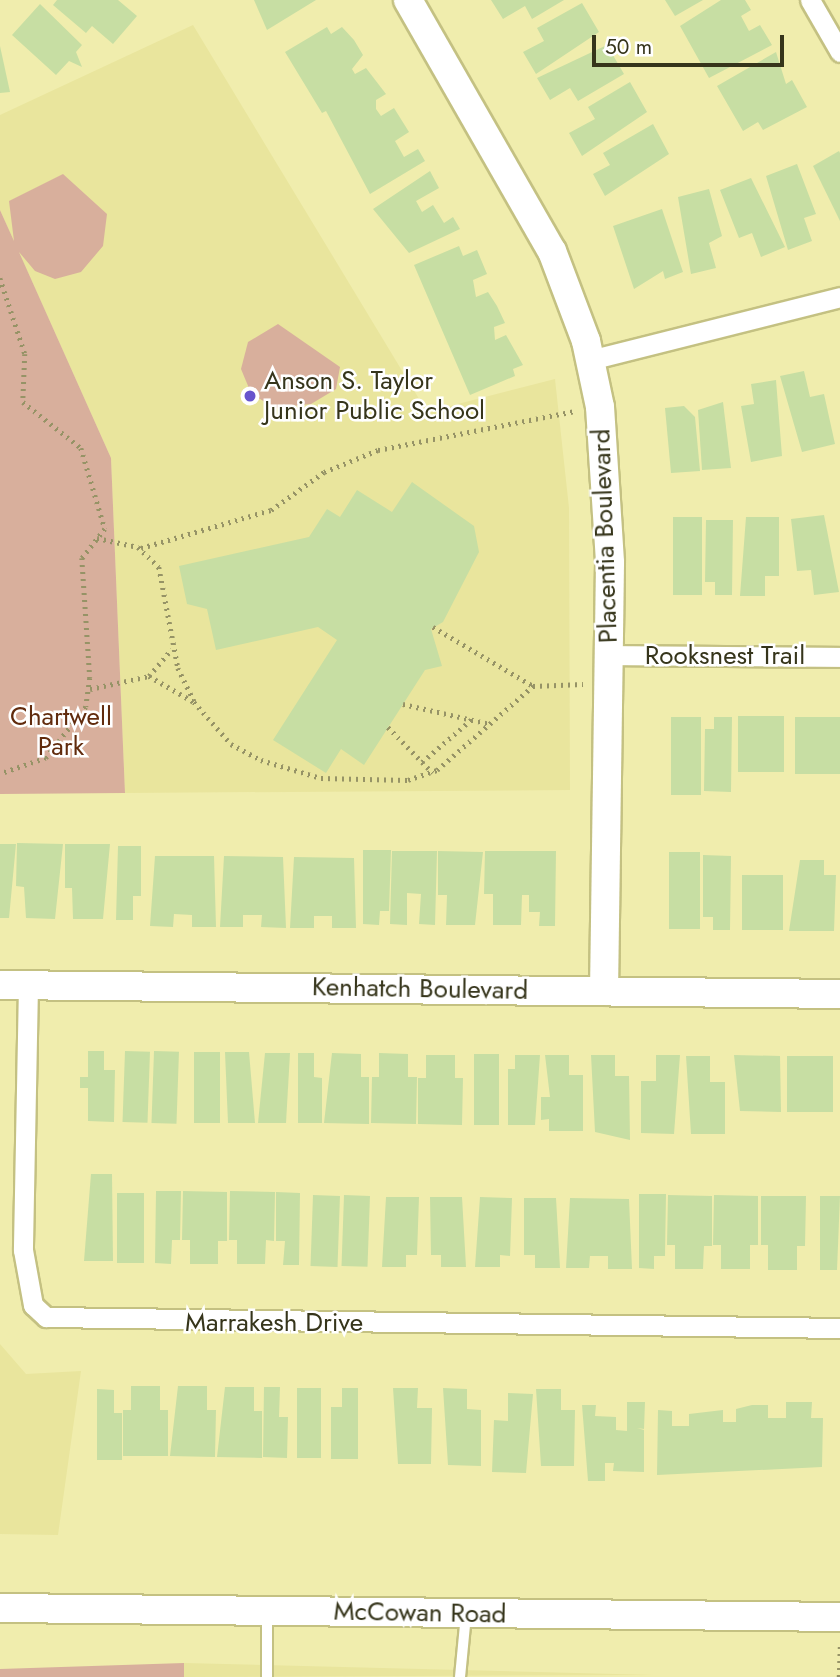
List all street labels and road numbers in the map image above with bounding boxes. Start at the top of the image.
street label: Placentia Boulevard [586,428,624,644]
street label: Rooksnest Trail [645,640,805,672]
street label: Kenhatch Boulevard [312,972,528,1006]
street label: Marrakesh Drive [185,1307,363,1339]
street label: McCowan Road [333,1596,507,1630]

